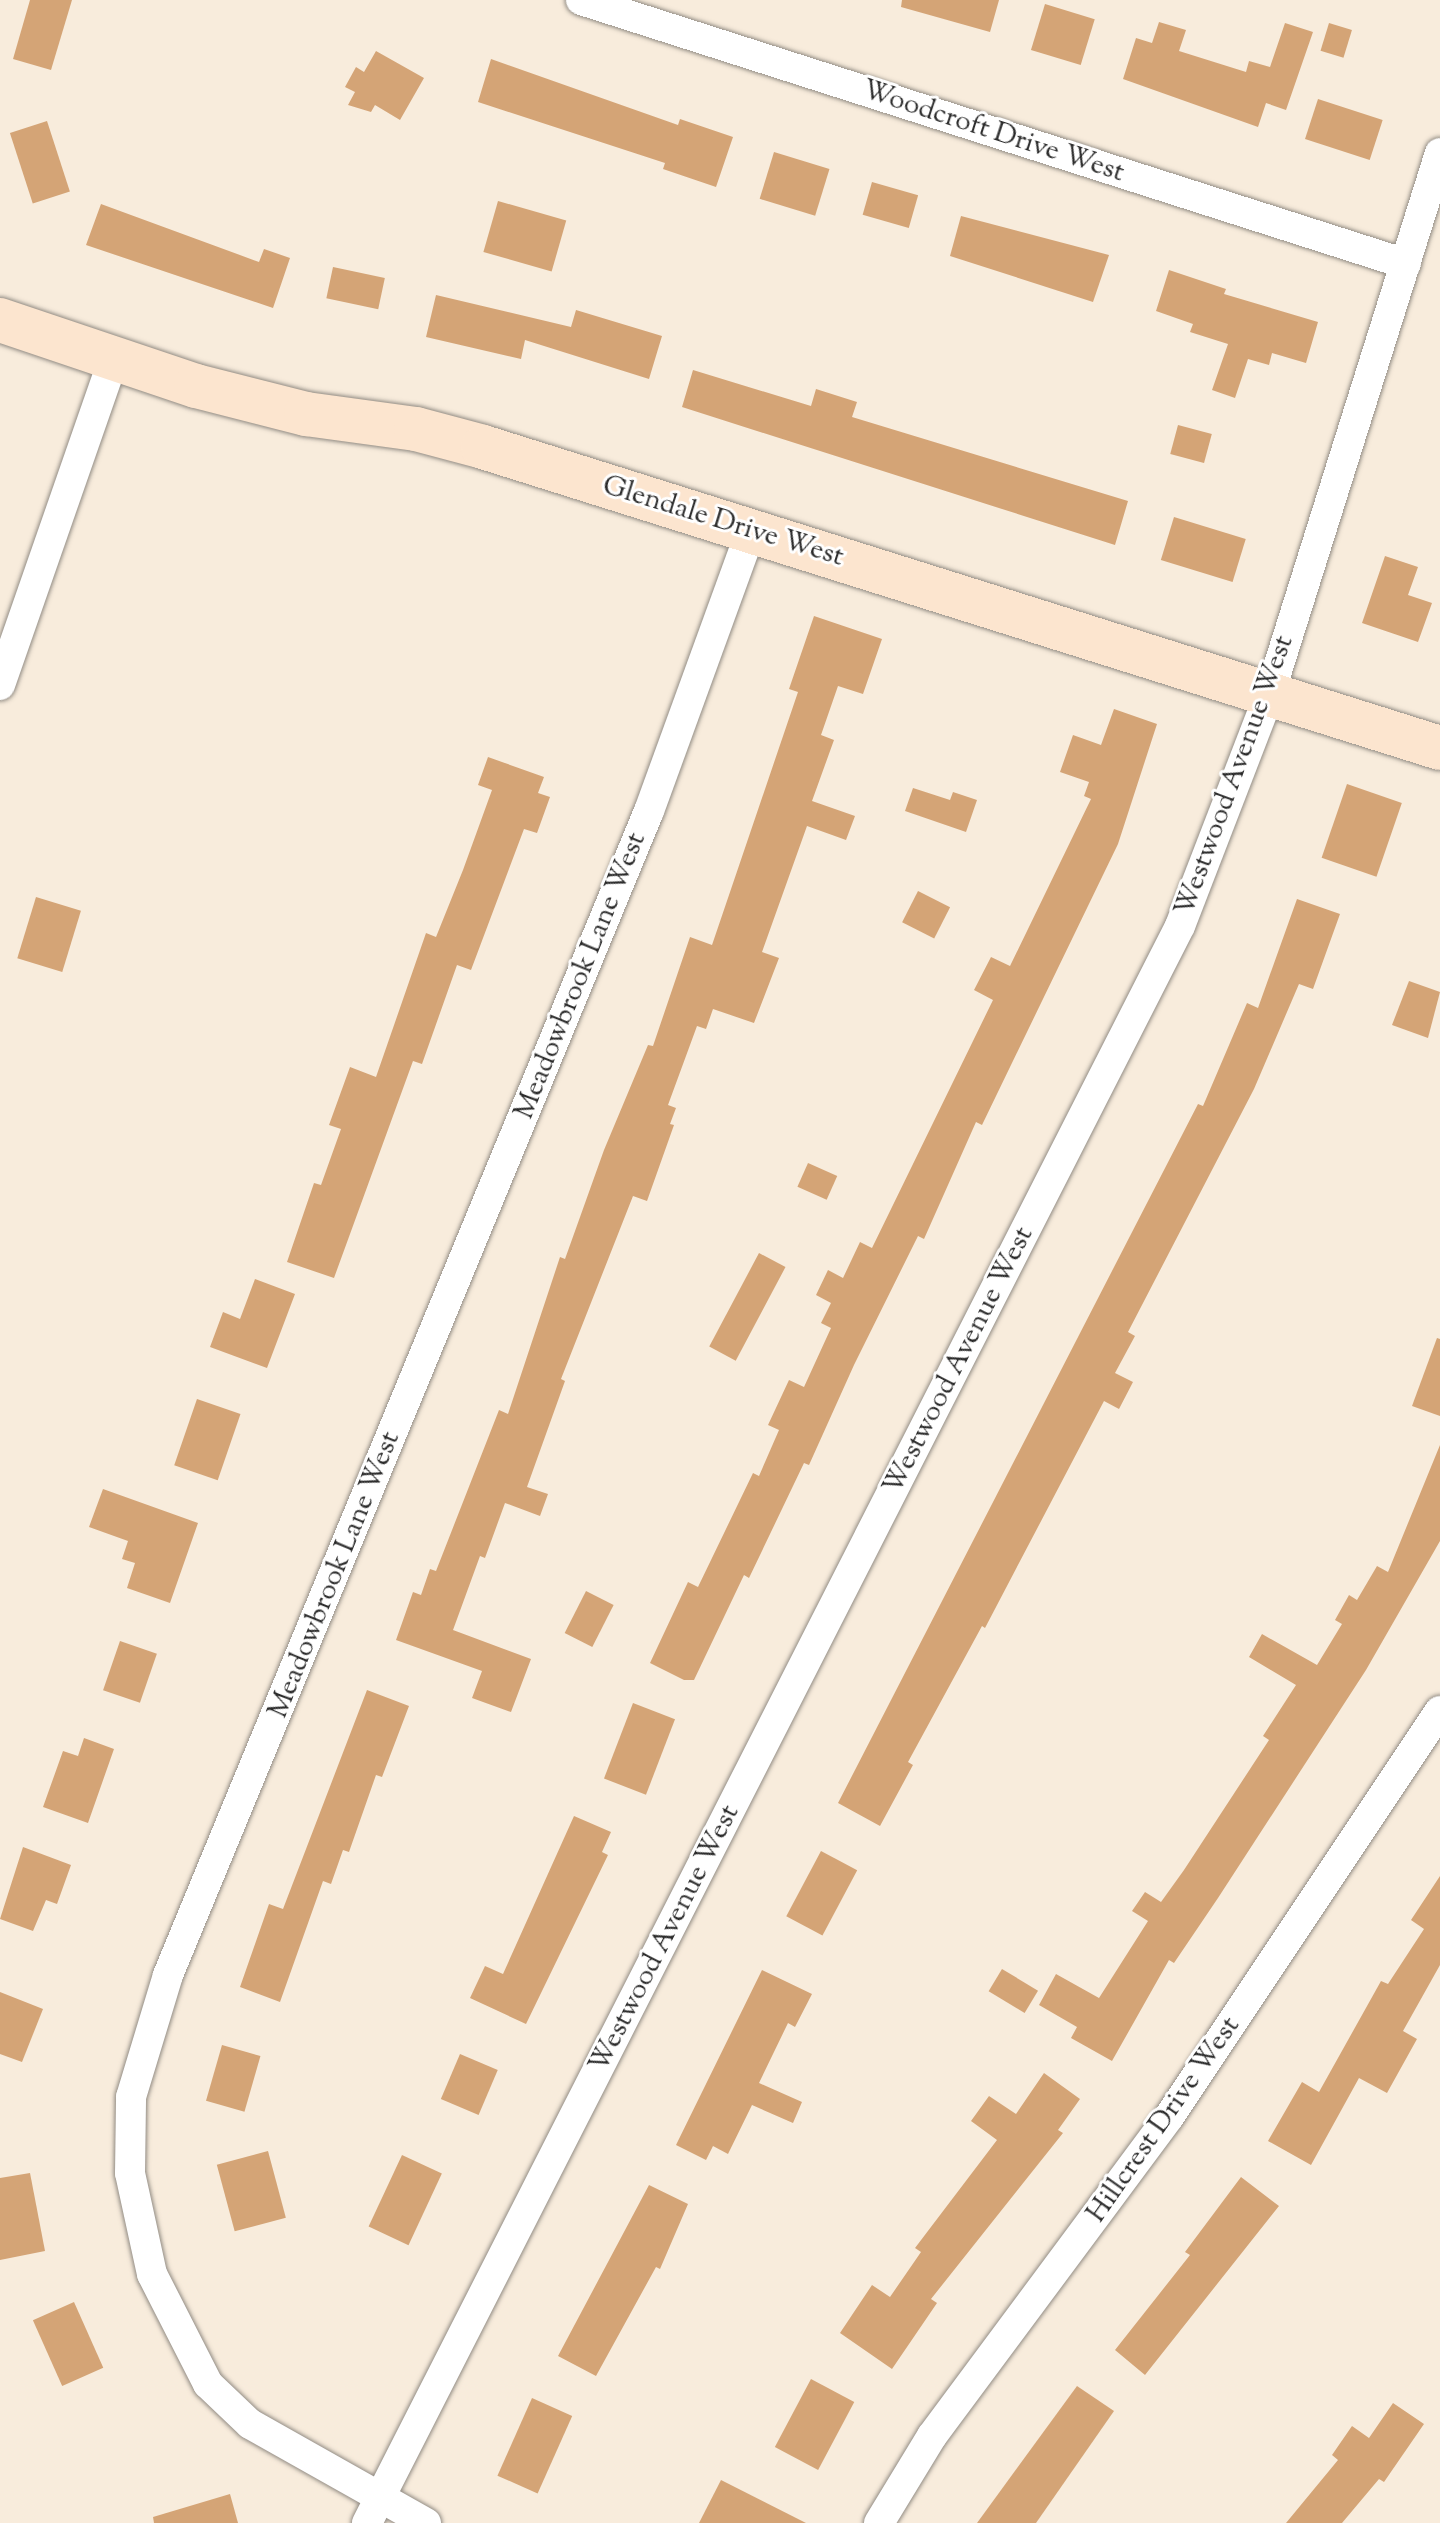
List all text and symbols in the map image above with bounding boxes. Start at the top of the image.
street label: Woodcroft Drive West [858,74,1128,190]
street label: Glendale Drive West [598,469,848,575]
street label: Westwood Avenue West [1169,631,1301,921]
street label: Meadowbrook Lane West [508,828,654,1124]
street label: Westwood Avenue West [877,1221,1041,1501]
street label: Meadowbrook Lane West [262,1427,408,1723]
street label: Westwood Avenue West [583,1799,747,2079]
street label: Hillcrest Drive West [1080,2011,1248,2229]

